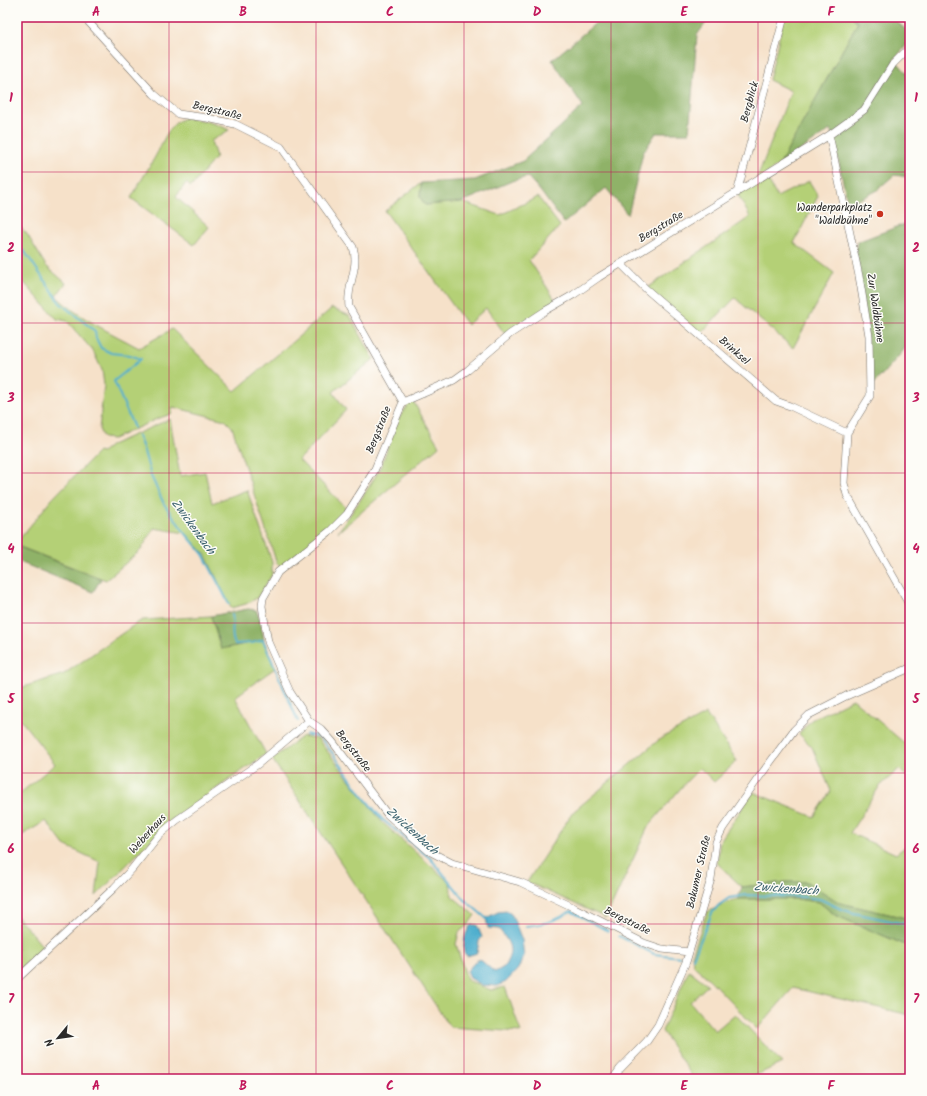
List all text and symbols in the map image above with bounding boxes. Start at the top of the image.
text: A [92,2,100,23]
text: B [239,2,247,23]
text: C [386,2,394,23]
text: D [533,2,542,23]
text: E [680,2,688,23]
text: F [827,2,835,23]
street label: Bergblick [736,79,764,125]
text: 1 [9,88,13,109]
text: 1 [914,88,918,109]
street label: Bergstraße [191,97,243,125]
place label: Wanderparkplatz "Waldbühne" [797,199,872,230]
street label: Bergstraße [635,206,687,248]
marker: Wanderparkplatz "Waldbühne" [875,209,885,219]
text: 2 [7,238,15,259]
text: 2 [912,238,920,259]
street label: Zur Waldbühne [861,272,889,344]
street label: Brinksel [714,332,754,370]
text: 3 [6,388,15,409]
text: 3 [911,388,920,409]
street label: Bergstraße [361,403,397,457]
water label: Zwickenbach [166,495,221,560]
text: 4 [7,539,15,560]
text: 4 [912,539,920,560]
text: 5 [7,689,16,710]
text: 5 [912,689,921,710]
street label: Bergstraße [331,726,375,776]
water label: Zwickenbach [382,802,444,861]
street label: Weberhaus [125,810,171,858]
street label: Bakumer Straße [682,834,716,910]
text: 6 [7,839,15,860]
text: 6 [912,839,920,860]
water label: Zwickenbach [753,877,821,901]
street label: Bergstraße [601,902,653,940]
text: 7 [8,989,15,1010]
text: 7 [913,989,920,1010]
north arrow [38,1018,78,1058]
text: N [41,1035,60,1050]
text: A [92,1076,100,1096]
text: B [239,1076,247,1096]
text: C [386,1076,394,1096]
text: D [533,1076,542,1096]
text: E [680,1076,688,1096]
text: F [827,1076,835,1096]

